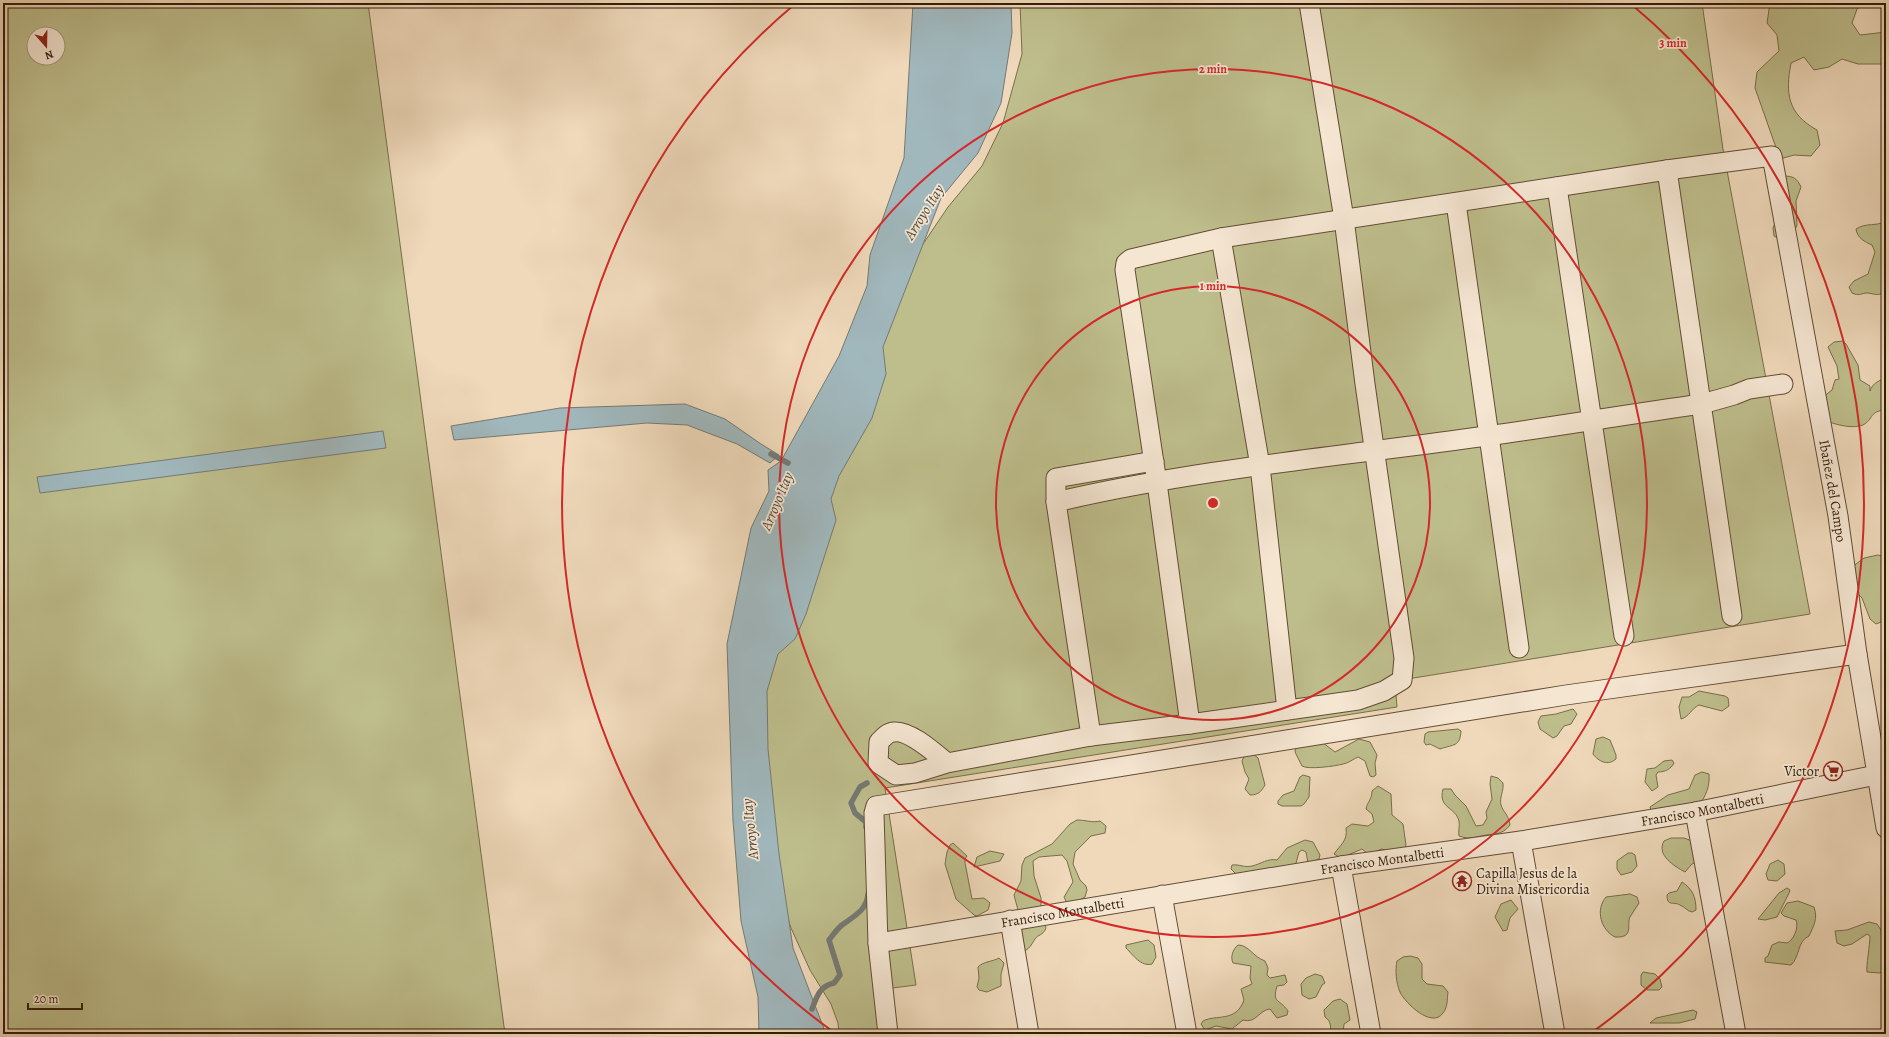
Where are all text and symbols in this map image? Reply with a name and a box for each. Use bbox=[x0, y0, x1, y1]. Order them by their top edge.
north arrow bbox=[26, 26, 66, 66]
text: 3 min bbox=[1659, 35, 1687, 51]
text: N bbox=[43, 47, 56, 63]
text: 2 min bbox=[1199, 61, 1227, 77]
water label: Arroyo Itay bbox=[899, 180, 949, 244]
text: 1 min bbox=[1200, 278, 1227, 294]
street label: Ibañez del Campo bbox=[1815, 438, 1851, 543]
water label: Arroyo Itay bbox=[755, 468, 798, 534]
centre of rings bbox=[1206, 496, 1220, 510]
supermarket icon: Victor bbox=[1822, 760, 1844, 782]
place label: Victor bbox=[1783, 762, 1820, 781]
street label: Francisco Montalbetti bbox=[1639, 789, 1765, 830]
water label: Arroyo Itay bbox=[737, 797, 763, 862]
street label: Francisco Montalbetti bbox=[1319, 842, 1445, 879]
place label: Capilla Jesus de la Divina Misericordia bbox=[1476, 864, 1590, 899]
temple icon: Capilla Jesus de la Divina Misericordia bbox=[1451, 870, 1473, 892]
street label: Francisco Montalbetti bbox=[999, 893, 1126, 932]
scale bar bbox=[28, 985, 82, 1011]
text: 20 m bbox=[34, 991, 58, 1007]

